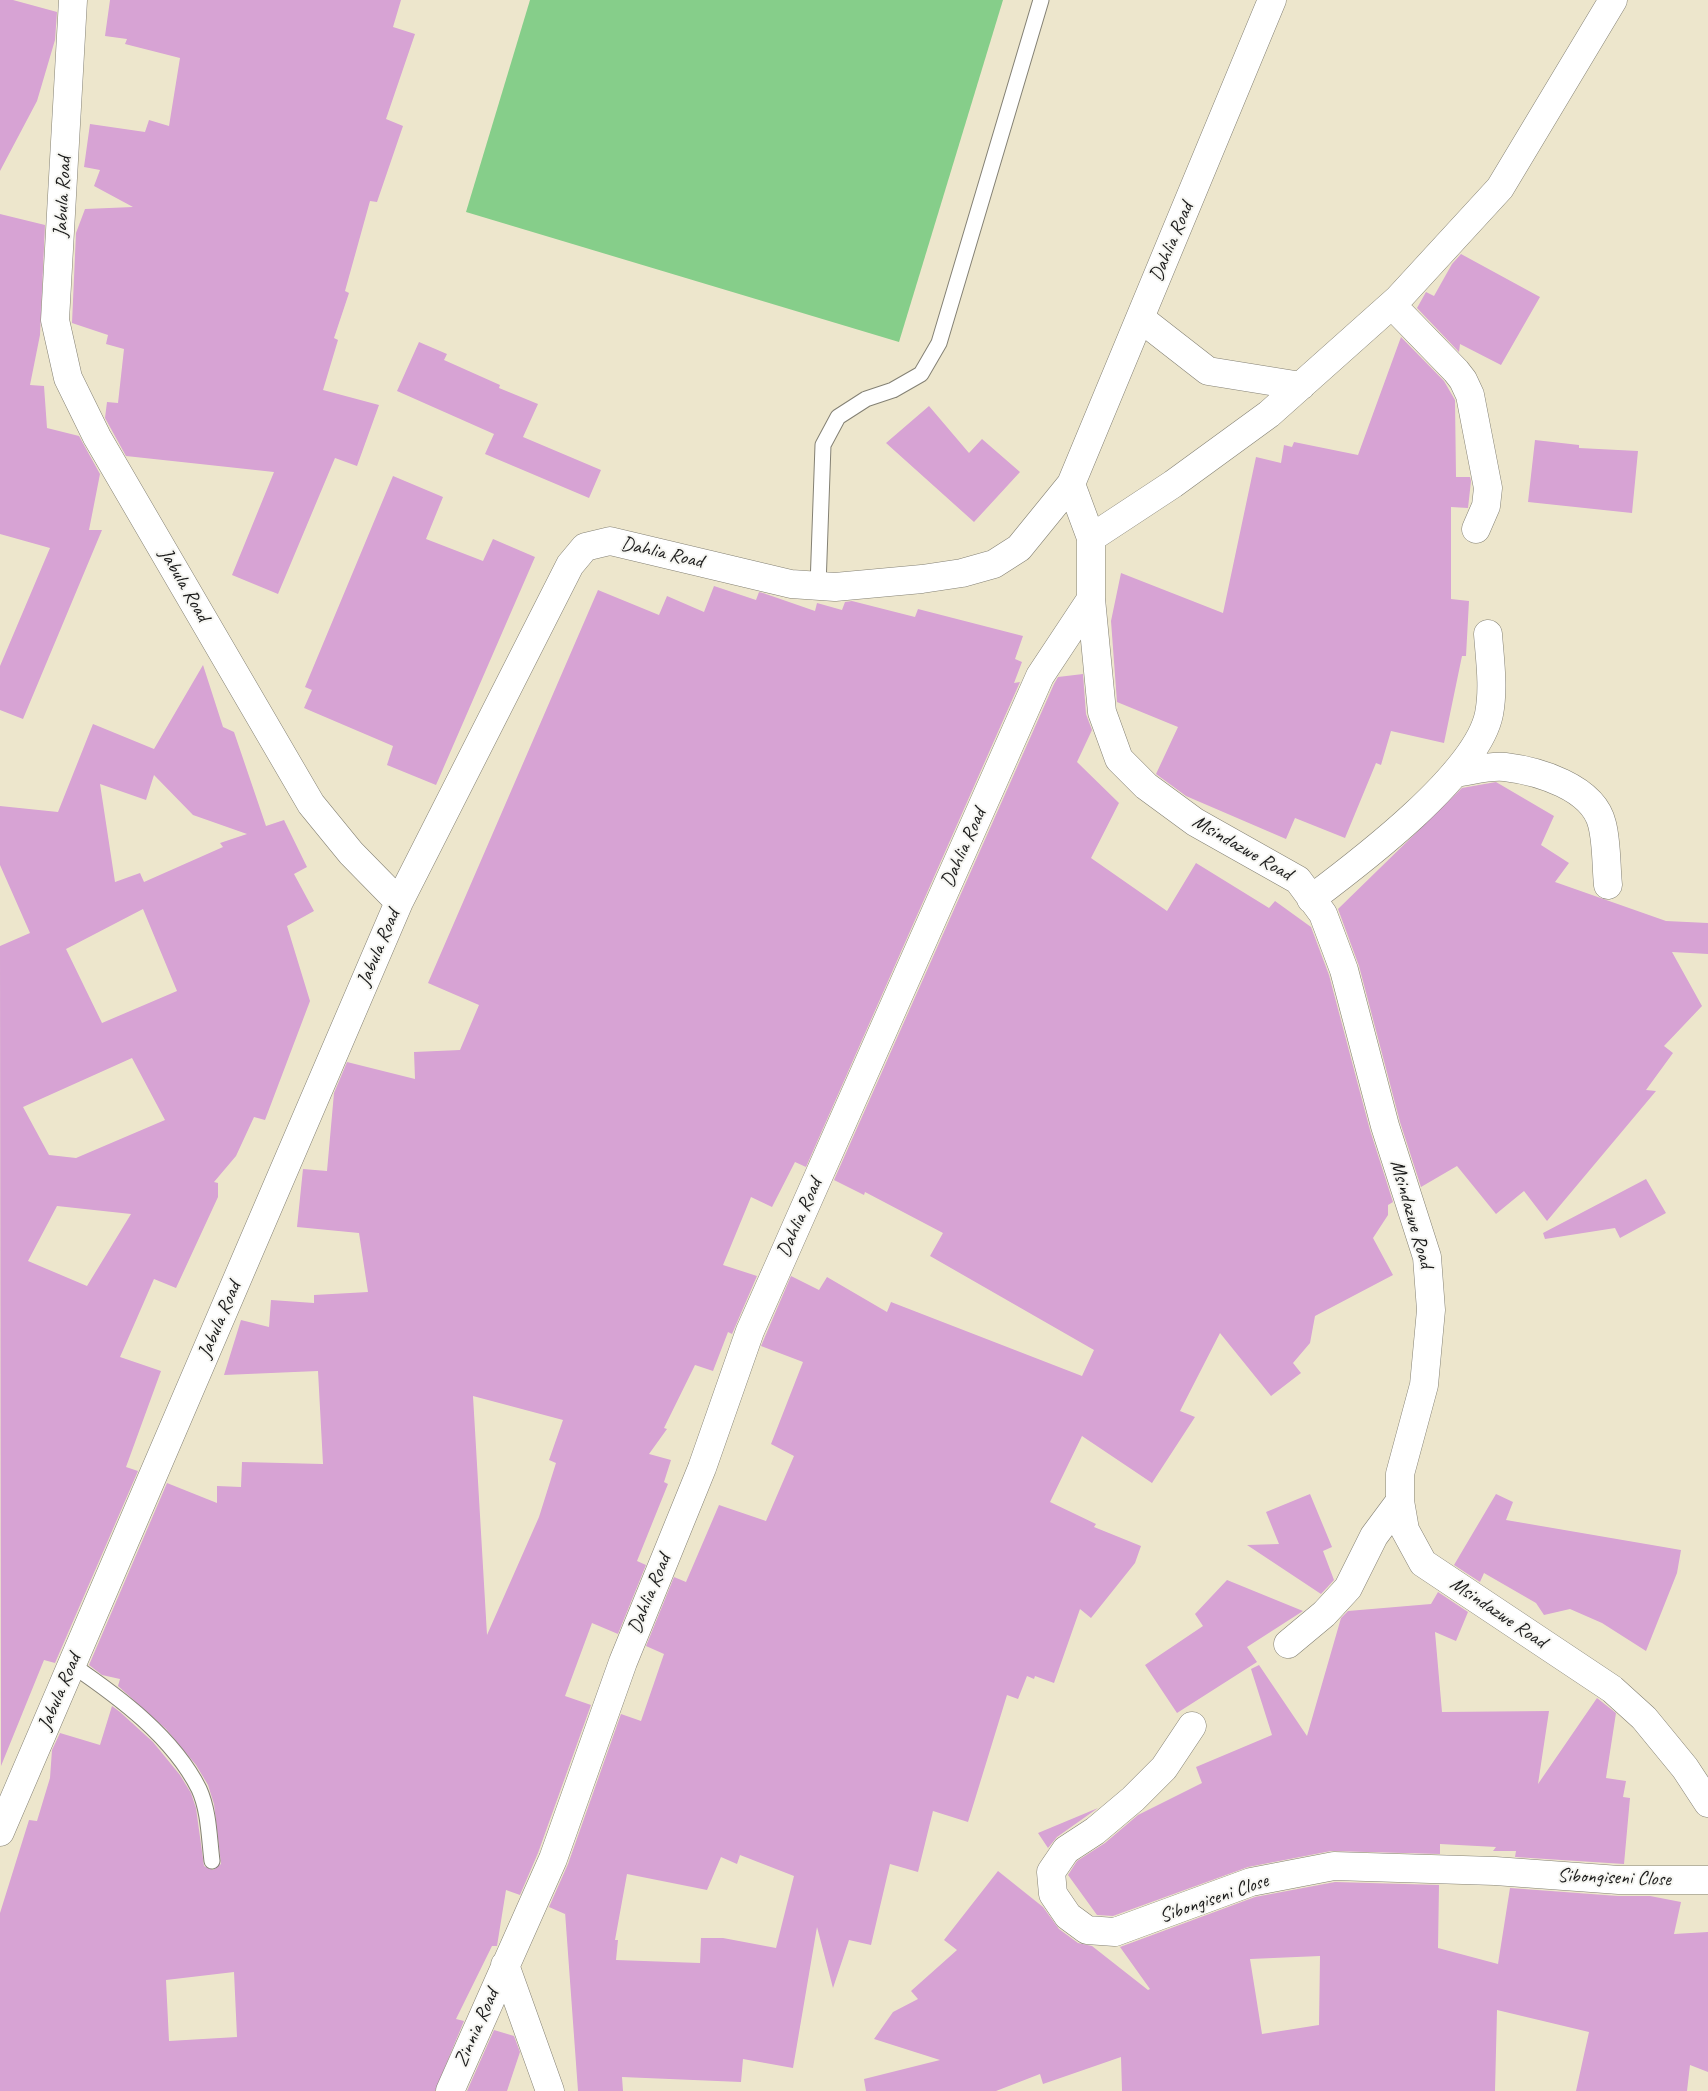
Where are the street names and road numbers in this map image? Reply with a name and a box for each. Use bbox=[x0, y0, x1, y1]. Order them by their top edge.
street label: Jabula Road bbox=[49, 156, 77, 238]
street label: Dahlia Road bbox=[1145, 199, 1199, 285]
street label: Dahlia Road bbox=[619, 532, 705, 574]
street label: Jabula Road bbox=[153, 544, 215, 626]
street label: Dahlia Road bbox=[936, 805, 992, 891]
street label: Msindazwe Road bbox=[1188, 810, 1296, 886]
street label: Jabula Road bbox=[352, 906, 406, 990]
street label: Msindazwe Road bbox=[1384, 1157, 1438, 1271]
street label: Dahlia Road bbox=[772, 1175, 828, 1261]
street label: Jabula Road bbox=[193, 1278, 247, 1362]
street label: Dahlia Road bbox=[623, 1551, 677, 1637]
street label: Msindazwe Road bbox=[1445, 1572, 1551, 1654]
street label: Jabula Road bbox=[33, 1650, 87, 1734]
street label: Sibongiseni Close bbox=[1557, 1864, 1671, 1892]
street label: Sibongiseni Close bbox=[1156, 1869, 1272, 1929]
street label: Zinnia Road bbox=[449, 1985, 505, 2071]

